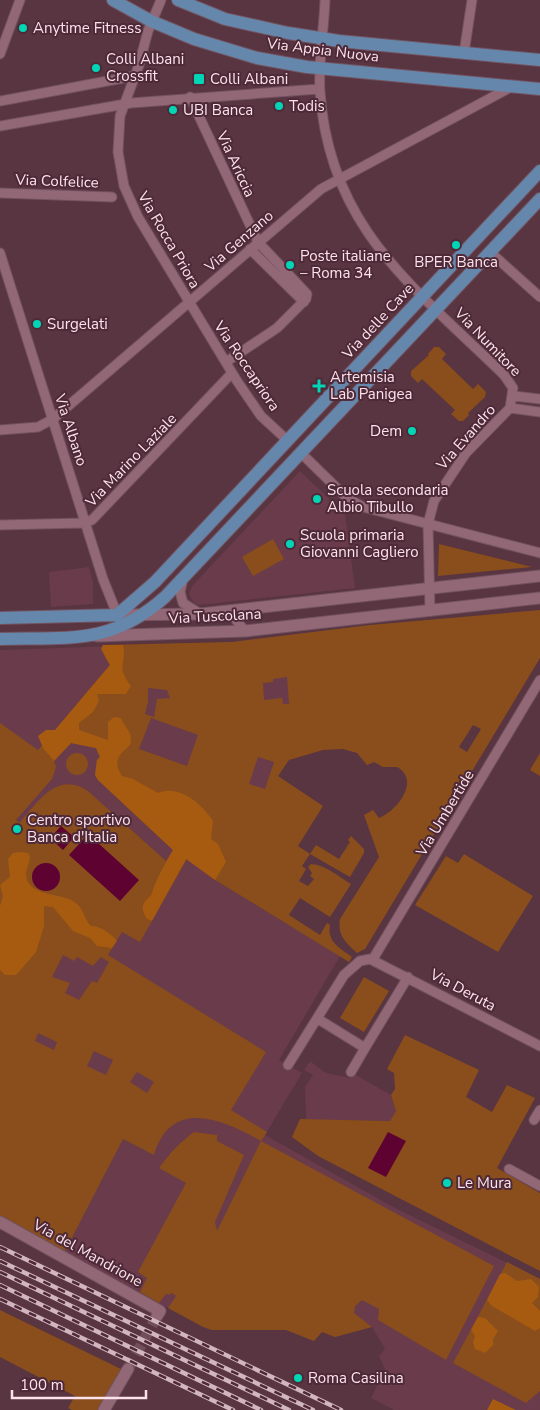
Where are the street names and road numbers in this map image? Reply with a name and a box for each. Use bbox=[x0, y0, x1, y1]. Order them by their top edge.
street label: Via Appia Nuova bbox=[265, 33, 380, 67]
street label: Via Ariccia bbox=[212, 127, 260, 200]
street label: Via Colfelice bbox=[14, 170, 99, 192]
street label: Via Rocca Priora bbox=[133, 187, 205, 292]
street label: Via Genzano bbox=[200, 206, 278, 277]
street label: Via delle Cave bbox=[337, 279, 418, 364]
street label: Via Numitore bbox=[449, 303, 526, 381]
street label: Via Roccapriora bbox=[209, 316, 285, 415]
street label: Via Albano bbox=[50, 391, 92, 469]
street label: Via Evandro bbox=[431, 400, 500, 475]
street label: Via Marino Laziale bbox=[80, 409, 181, 512]
street label: Via Tuscolana bbox=[167, 604, 262, 628]
street label: Via Umbertide bbox=[411, 766, 479, 861]
street label: Via Deruta bbox=[426, 964, 499, 1016]
street label: Via del Mandrione bbox=[29, 1214, 146, 1291]

